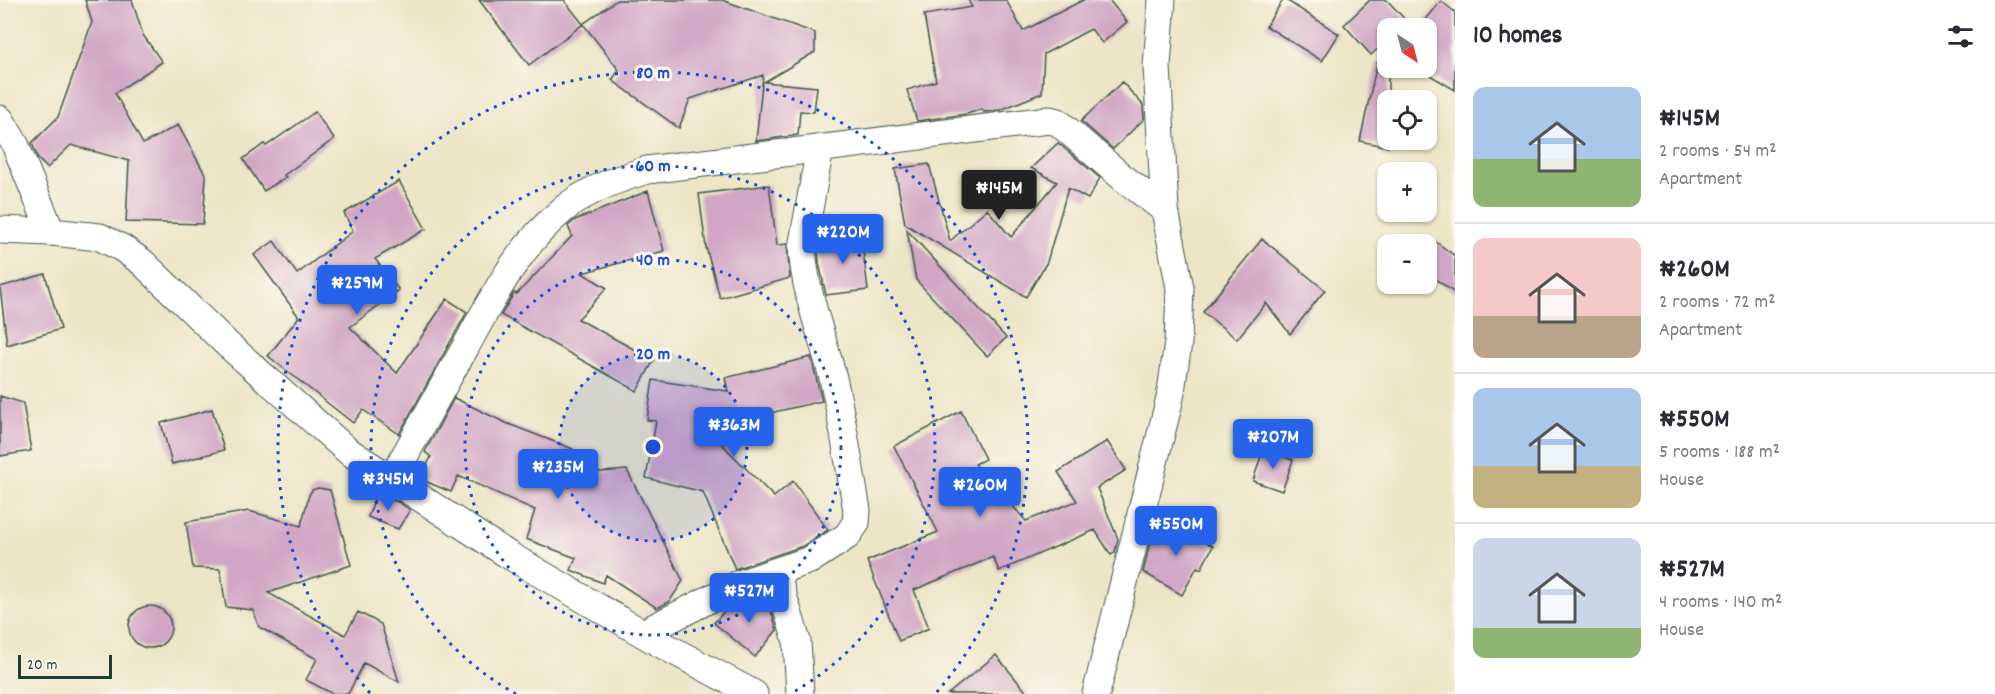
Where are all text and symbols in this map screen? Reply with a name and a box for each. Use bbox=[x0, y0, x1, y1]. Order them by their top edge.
north arrow bbox=[1377, 18, 1437, 78]
map controls bbox=[1377, 18, 1437, 294]
text: 10 homes bbox=[1473, 18, 1563, 55]
icon: filters bbox=[1944, 20, 1977, 53]
text: 80 m bbox=[636, 62, 670, 87]
button: locate bbox=[1377, 90, 1437, 150]
text: ₦145M bbox=[1659, 101, 1720, 138]
icon: home bbox=[1521, 111, 1593, 183]
text: 2 rooms · 54 m² bbox=[1659, 138, 1777, 166]
text: 60 m bbox=[635, 155, 671, 180]
button: + bbox=[1377, 162, 1437, 222]
text: Apartment bbox=[1659, 166, 1742, 194]
pin: ₦145M bbox=[957, 170, 1041, 221]
text: ₦145M bbox=[976, 175, 1022, 203]
pin: ₦220M bbox=[801, 214, 885, 265]
text: ₦220M bbox=[816, 219, 870, 247]
button: − bbox=[1377, 234, 1437, 294]
text: 40 m bbox=[636, 249, 670, 274]
text: ₦260M bbox=[1659, 252, 1730, 289]
icon: home bbox=[1521, 262, 1593, 334]
pin: ₦259M bbox=[315, 265, 399, 316]
text: ₦259M bbox=[331, 270, 383, 298]
text: 2 rooms · 72 m² bbox=[1659, 289, 1775, 317]
text: Apartment bbox=[1659, 317, 1742, 345]
text: 20 m bbox=[636, 343, 670, 368]
text: ₦550M bbox=[1659, 402, 1730, 439]
pin: ₦363M bbox=[692, 407, 776, 458]
text: ₦363M bbox=[708, 412, 760, 440]
icon: home bbox=[1521, 412, 1593, 484]
pin: ₦207M bbox=[1231, 419, 1315, 470]
text: ₦207M bbox=[1247, 424, 1299, 452]
centre of rings bbox=[643, 437, 663, 457]
text: 5 rooms · 188 m² bbox=[1659, 439, 1780, 467]
pin: ₦235M bbox=[516, 449, 600, 500]
text: ₦235M bbox=[532, 454, 584, 482]
pin: ₦345M bbox=[346, 461, 430, 512]
text: ₦345M bbox=[362, 466, 414, 494]
pin: ₦260M bbox=[938, 467, 1022, 518]
text: House bbox=[1659, 467, 1704, 495]
text: ₦260M bbox=[953, 472, 1007, 500]
pin: ₦550M bbox=[1134, 506, 1218, 557]
text: ₦550M bbox=[1149, 511, 1203, 539]
text: ₦527M bbox=[1659, 552, 1725, 589]
icon: home bbox=[1521, 562, 1593, 634]
pin: ₦527M bbox=[707, 573, 791, 624]
text: ₦527M bbox=[724, 578, 774, 606]
text: 4 rooms · 140 m² bbox=[1659, 589, 1782, 617]
text: House bbox=[1659, 617, 1704, 645]
scale bar bbox=[18, 652, 112, 680]
text: 20 m bbox=[27, 654, 57, 677]

